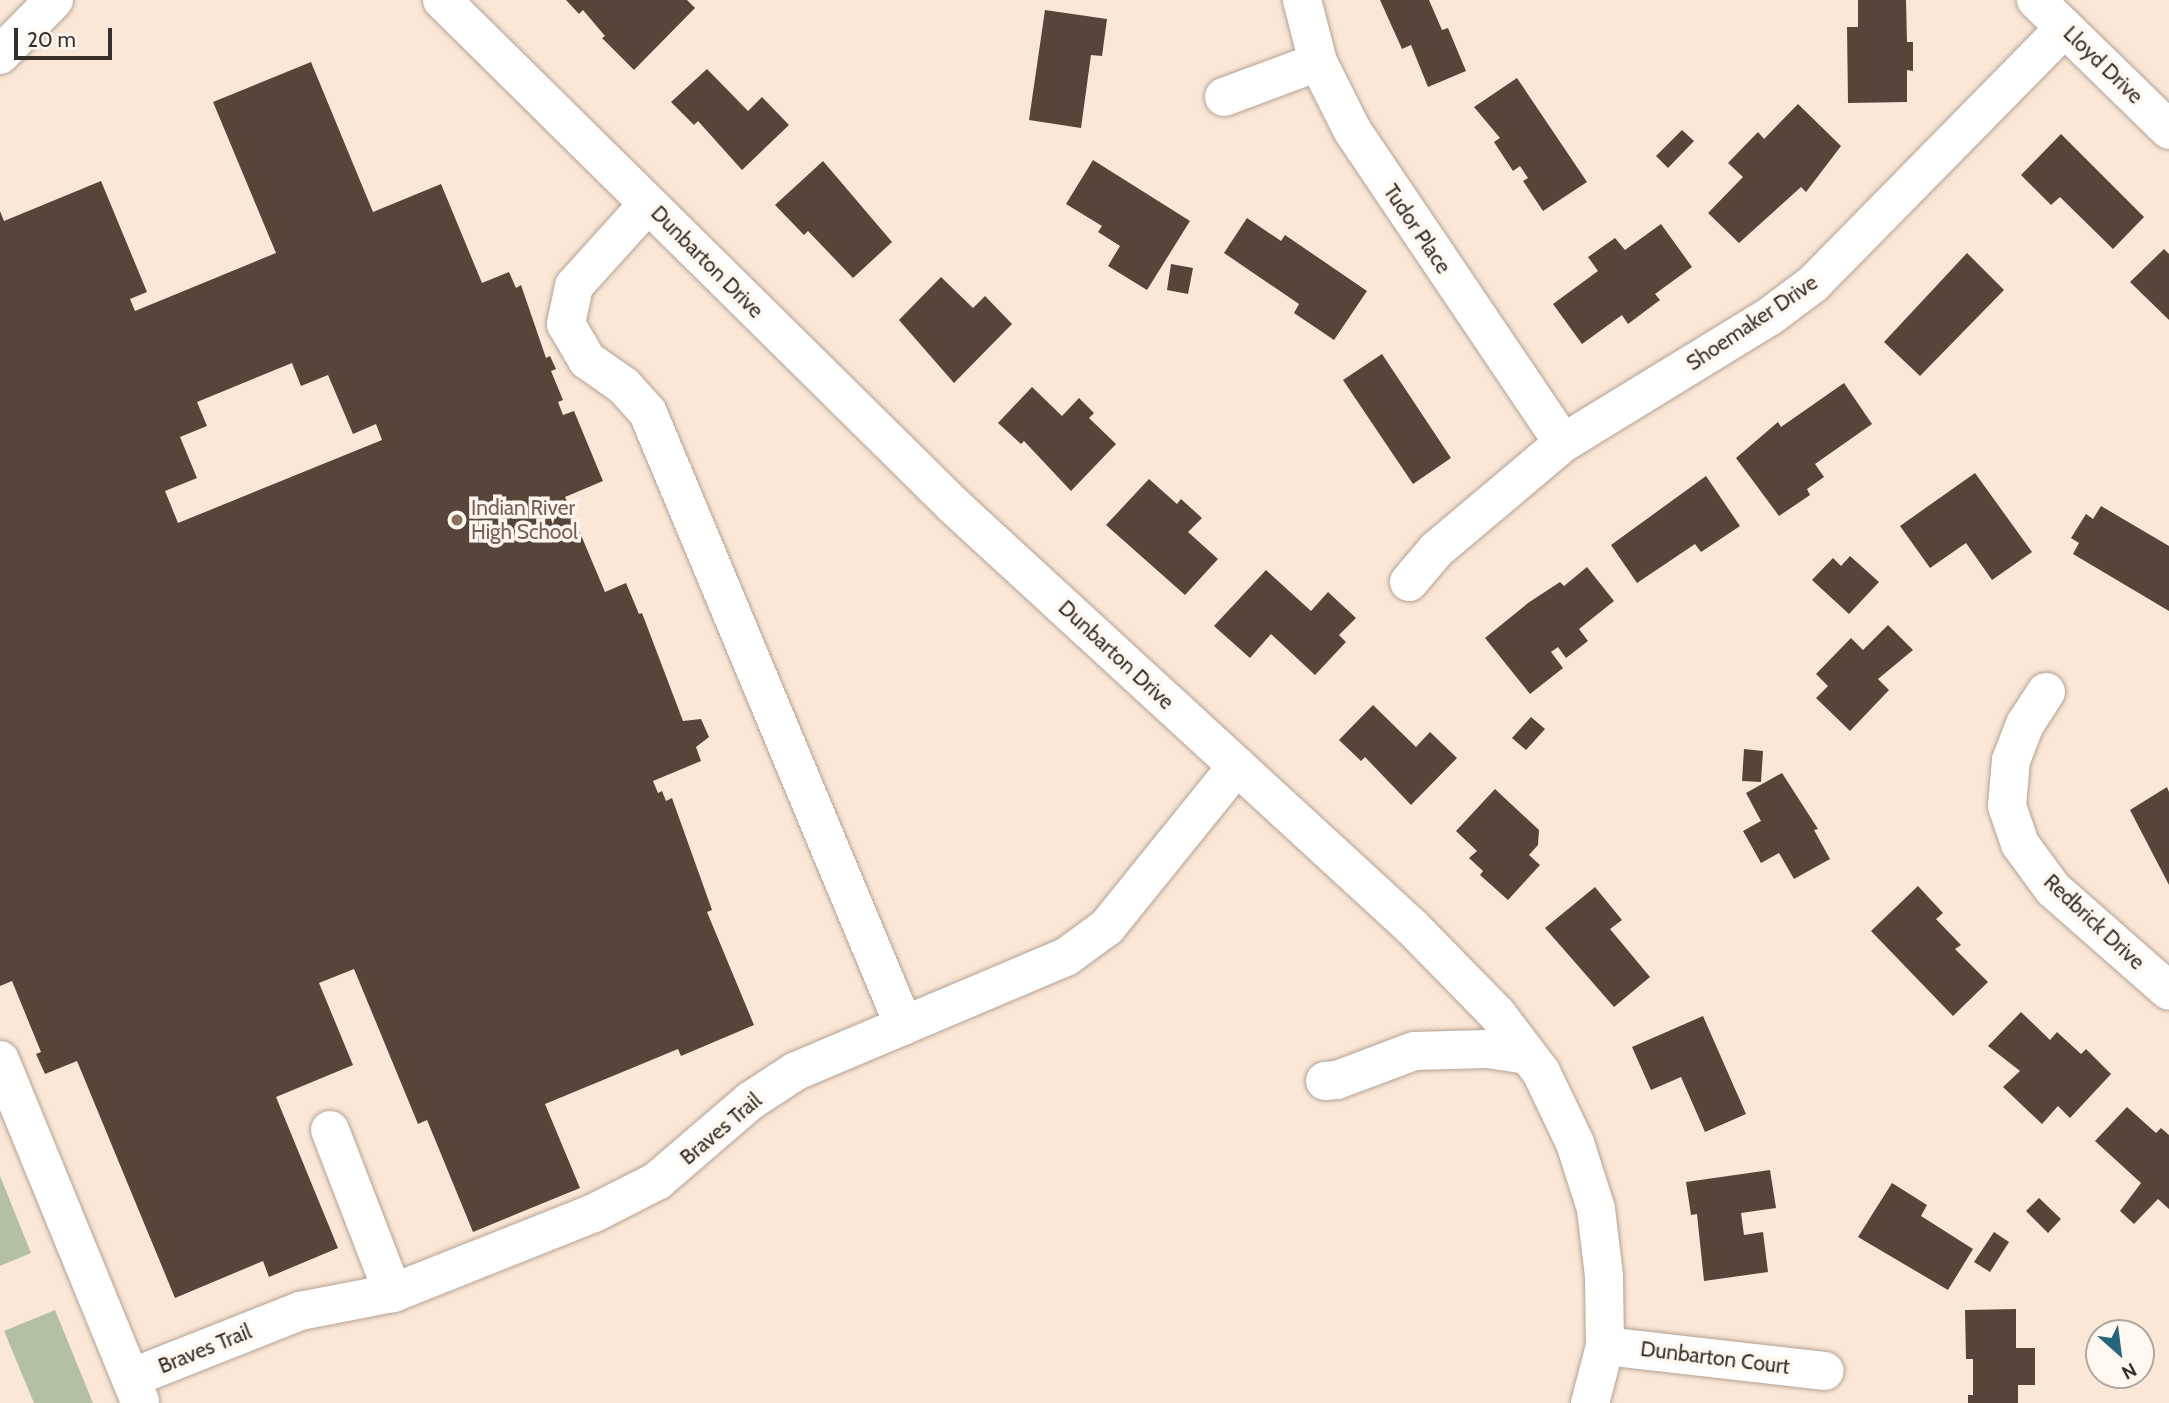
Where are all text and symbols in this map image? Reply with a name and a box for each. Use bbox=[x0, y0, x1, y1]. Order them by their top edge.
scale bar bbox=[18, 14, 116, 58]
street label: Lloyd Drive bbox=[2058, 21, 2148, 109]
text: 20 m bbox=[27, 27, 76, 52]
street label: Tudor Place bbox=[1378, 180, 1456, 278]
street label: Dunbarton Drive bbox=[646, 201, 768, 323]
street label: Shoemaker Drive bbox=[1682, 270, 1822, 376]
place label: Indian River High School bbox=[471, 495, 578, 545]
marker: Indian River High School bbox=[449, 512, 465, 528]
street label: Dunbarton Drive bbox=[1053, 595, 1179, 715]
street label: Redbrick Drive bbox=[2039, 869, 2149, 975]
street label: Braves Trail bbox=[675, 1088, 767, 1170]
street label: Braves Trail bbox=[155, 1319, 255, 1379]
north arrow bbox=[2085, 1319, 2155, 1389]
street label: Dunbarton Court bbox=[1639, 1336, 1791, 1380]
text: N bbox=[2118, 1358, 2140, 1385]

